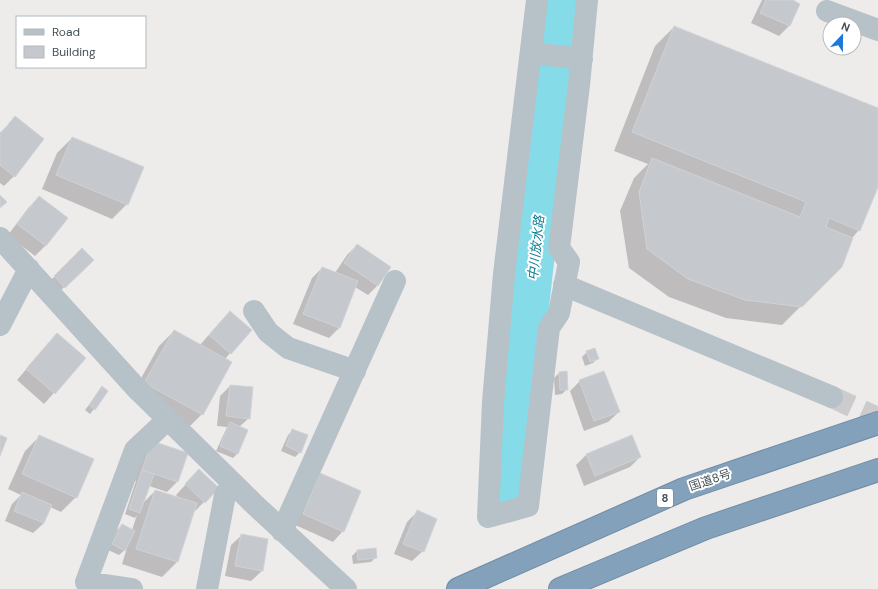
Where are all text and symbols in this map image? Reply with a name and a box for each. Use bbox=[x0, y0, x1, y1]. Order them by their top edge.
legend bbox=[16, 16, 146, 68]
north arrow bbox=[822, 16, 862, 56]
text: N bbox=[839, 19, 852, 35]
text: Road bbox=[52, 24, 80, 40]
text: Building bbox=[52, 44, 96, 60]
water label: 中川放水路 bbox=[524, 214, 548, 281]
street label: 国道8号 bbox=[687, 465, 733, 495]
road number: 8 bbox=[657, 489, 673, 507]

